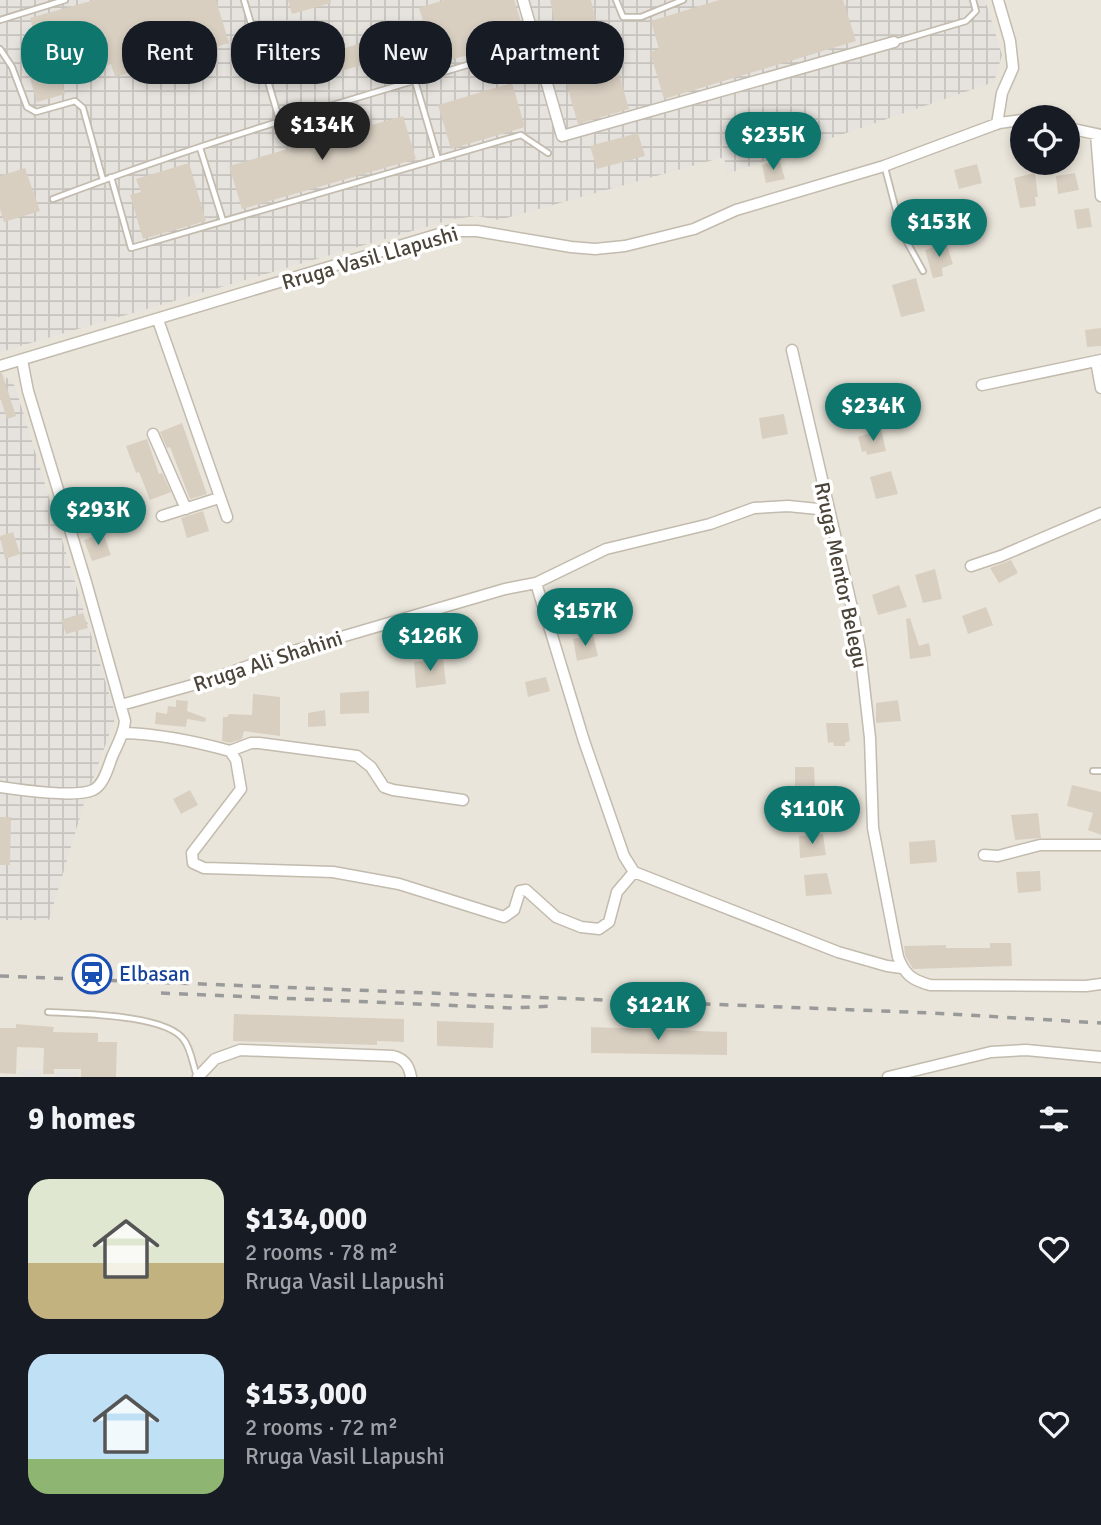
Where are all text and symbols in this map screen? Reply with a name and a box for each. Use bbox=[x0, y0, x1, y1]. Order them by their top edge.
chip: Buy bbox=[21, 21, 108, 84]
chip: Rent bbox=[122, 21, 217, 84]
chip: Filters bbox=[231, 21, 345, 84]
chip: New bbox=[359, 21, 452, 84]
chip: Apartment bbox=[466, 21, 624, 84]
pin: $134K bbox=[273, 102, 371, 162]
map controls bbox=[1010, 105, 1080, 175]
button: locate bbox=[1010, 105, 1080, 175]
text: $134K bbox=[290, 110, 354, 139]
pin: $235K bbox=[724, 113, 822, 172]
text: $235K bbox=[741, 120, 805, 149]
pin: $153K bbox=[890, 200, 988, 259]
text: $153K bbox=[907, 207, 971, 236]
street label: Rruga Vasil Llapushi bbox=[279, 220, 461, 296]
pin: $234K bbox=[824, 384, 922, 443]
text: $234K bbox=[841, 391, 905, 420]
street label: Rruga Mentor Belegu bbox=[809, 479, 873, 671]
pin: $293K bbox=[49, 488, 147, 547]
text: $293K bbox=[66, 495, 130, 524]
pin: $157K bbox=[536, 588, 634, 648]
text: $157K bbox=[553, 596, 617, 625]
pin: $126K bbox=[381, 614, 479, 673]
text: $126K bbox=[398, 621, 462, 650]
street label: Rruga Ali Shahini bbox=[190, 625, 346, 697]
pin: $110K bbox=[763, 786, 861, 846]
text: $110K bbox=[780, 794, 844, 823]
station icon: Elbasan bbox=[71, 953, 113, 995]
place label: Elbasan bbox=[119, 961, 190, 987]
pin: $121K bbox=[609, 982, 707, 1042]
text: $121K bbox=[626, 990, 690, 1019]
icon: filters bbox=[1035, 1100, 1073, 1138]
text: 9 homes bbox=[28, 1101, 135, 1138]
text: $134,000 bbox=[245, 1201, 367, 1238]
icon: home bbox=[84, 1207, 168, 1291]
icon: heart bbox=[1035, 1230, 1073, 1268]
text: 2 rooms · 78 m² bbox=[245, 1238, 398, 1267]
text: Rruga Vasil Llapushi bbox=[245, 1267, 445, 1296]
text: $153,000 bbox=[245, 1376, 367, 1413]
icon: home bbox=[84, 1382, 168, 1466]
icon: heart bbox=[1035, 1405, 1073, 1443]
text: 2 rooms · 72 m² bbox=[245, 1413, 398, 1442]
text: Rruga Vasil Llapushi bbox=[245, 1442, 445, 1471]

